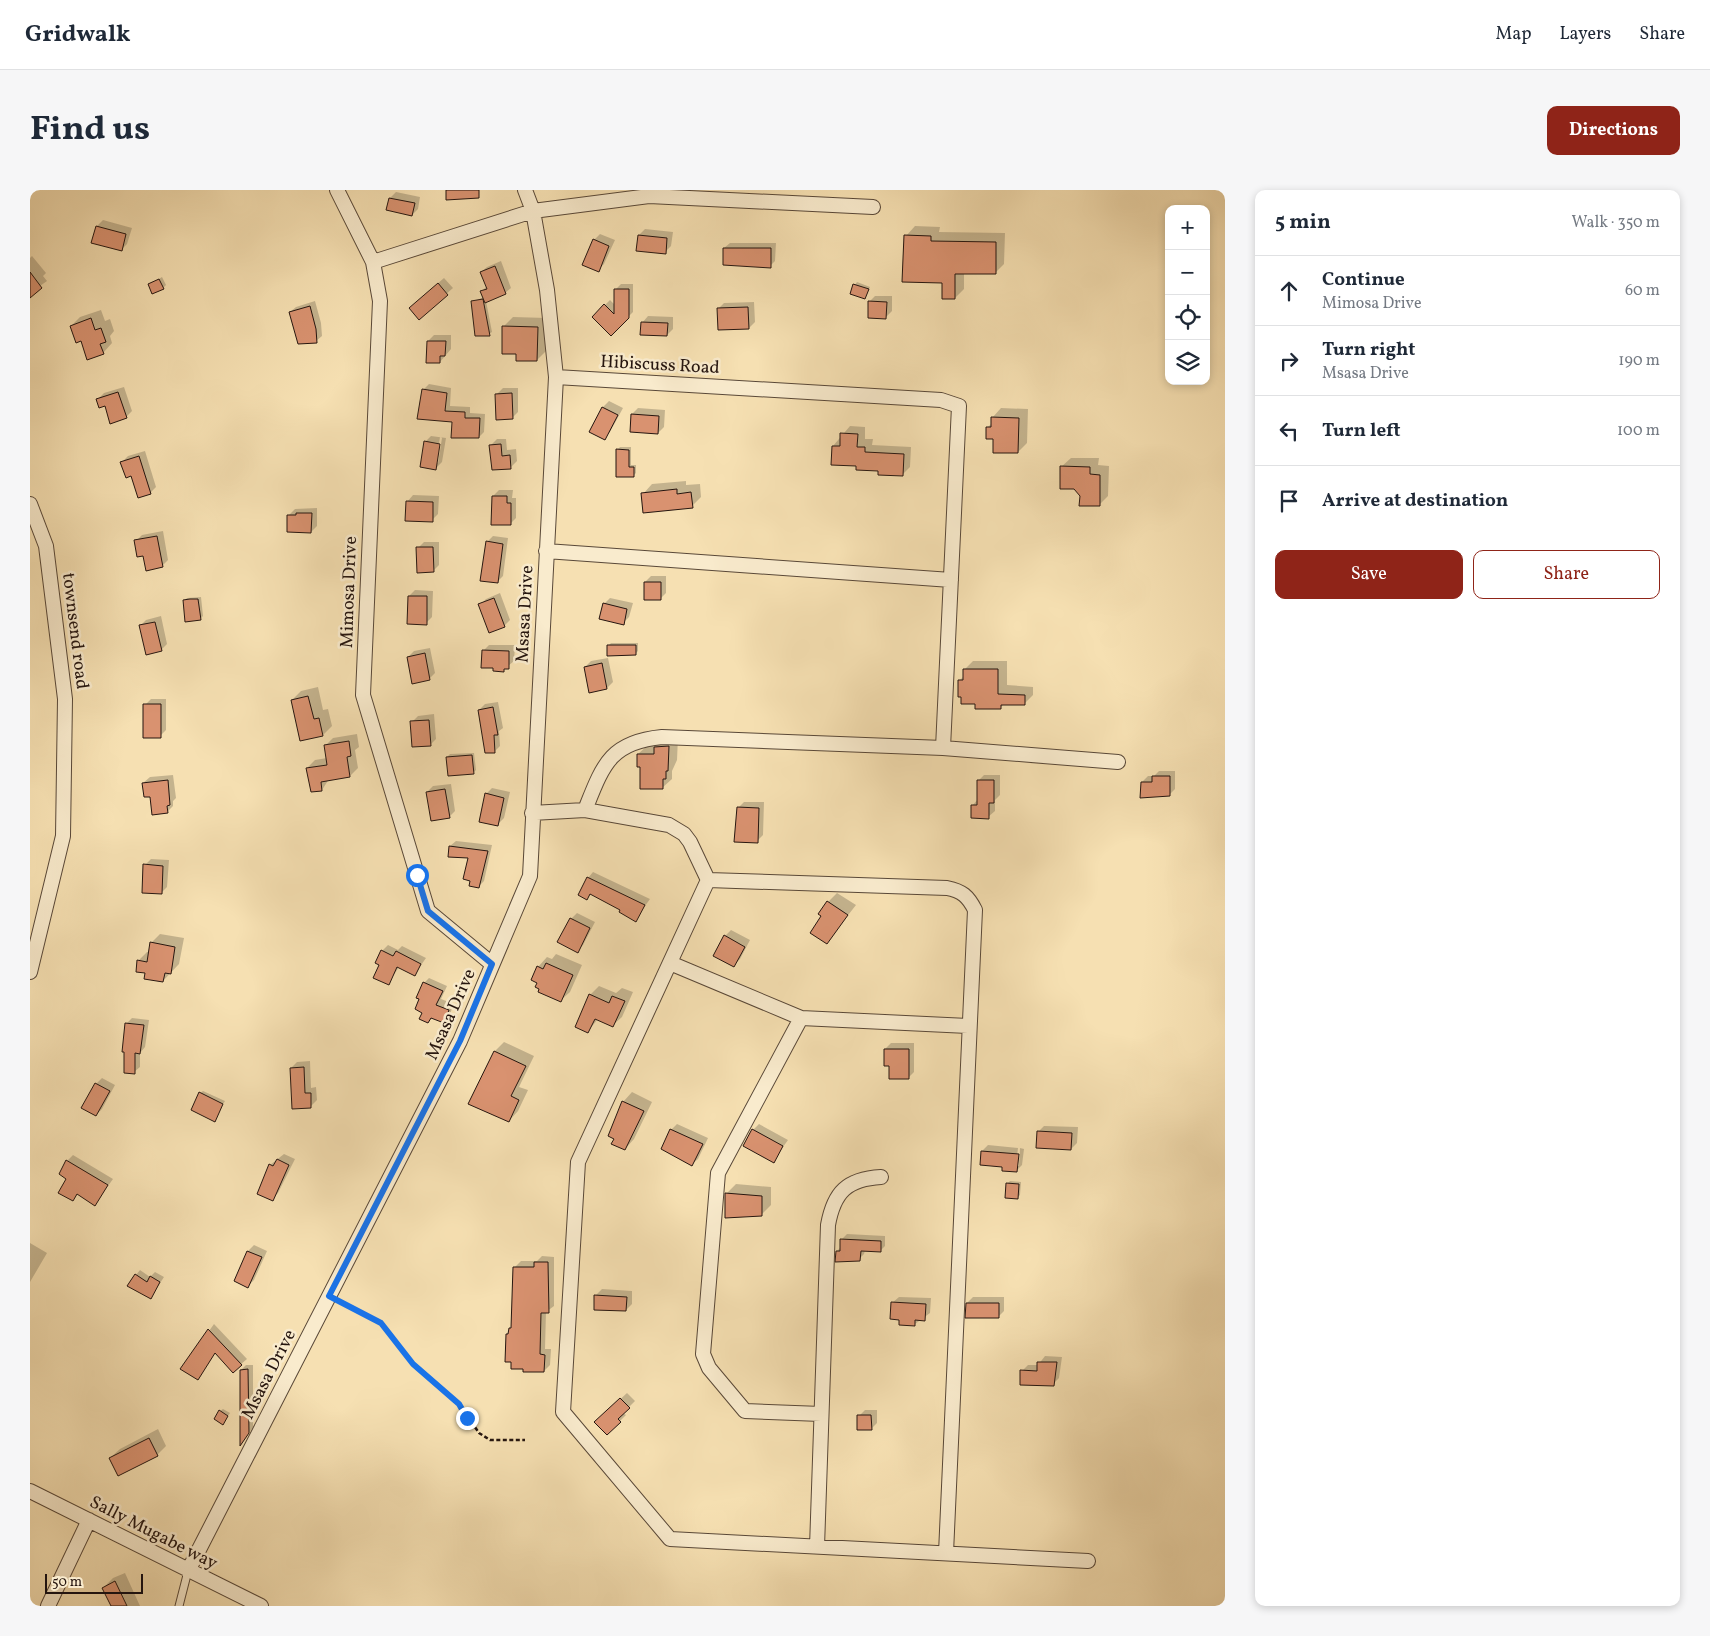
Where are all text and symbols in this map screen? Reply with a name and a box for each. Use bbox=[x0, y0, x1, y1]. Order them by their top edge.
text: Gridwalk bbox=[25, 18, 131, 52]
text: Map bbox=[1495, 22, 1531, 47]
text: Layers bbox=[1559, 22, 1611, 47]
text: Share bbox=[1639, 22, 1685, 47]
text: Find us bbox=[30, 106, 150, 154]
button: Directions bbox=[1547, 106, 1680, 155]
map controls bbox=[1165, 205, 1210, 385]
button: + bbox=[1165, 205, 1210, 250]
text: 5 min bbox=[1275, 208, 1331, 237]
text: Walk · 350 m bbox=[1572, 212, 1660, 234]
button: − bbox=[1165, 250, 1210, 295]
text: Continue bbox=[1322, 267, 1405, 293]
icon: ahead bbox=[1275, 277, 1303, 305]
text: 60 m bbox=[1625, 280, 1660, 302]
text: Mimosa Drive bbox=[1322, 293, 1421, 315]
button: locate bbox=[1165, 295, 1210, 340]
text: Turn right bbox=[1322, 337, 1415, 363]
button: layers bbox=[1165, 340, 1210, 385]
icon: right bbox=[1275, 347, 1303, 375]
street label: Hibiscuss Road bbox=[599, 350, 720, 381]
text: 190 m bbox=[1618, 350, 1660, 372]
text: Msasa Drive bbox=[1322, 363, 1409, 385]
icon: left bbox=[1275, 417, 1303, 445]
text: Turn left bbox=[1322, 418, 1401, 444]
text: 100 m bbox=[1617, 420, 1660, 442]
icon: arrive bbox=[1275, 487, 1303, 515]
text: Arrive at destination bbox=[1322, 488, 1508, 514]
street label: Mimosa Drive bbox=[335, 536, 364, 648]
button: Save bbox=[1275, 550, 1463, 599]
button: Share bbox=[1473, 550, 1660, 599]
street label: Msasa Drive bbox=[510, 565, 541, 663]
street label: townsend road bbox=[55, 572, 94, 691]
route start bbox=[406, 864, 429, 887]
street label: Msasa Drive bbox=[420, 965, 483, 1064]
street label: Msasa Drive bbox=[236, 1325, 303, 1424]
route end bbox=[456, 1407, 479, 1430]
street label: Sally Mugabe way bbox=[85, 1490, 222, 1577]
scale bar bbox=[45, 1571, 142, 1594]
text: 50 m bbox=[52, 1573, 82, 1592]

